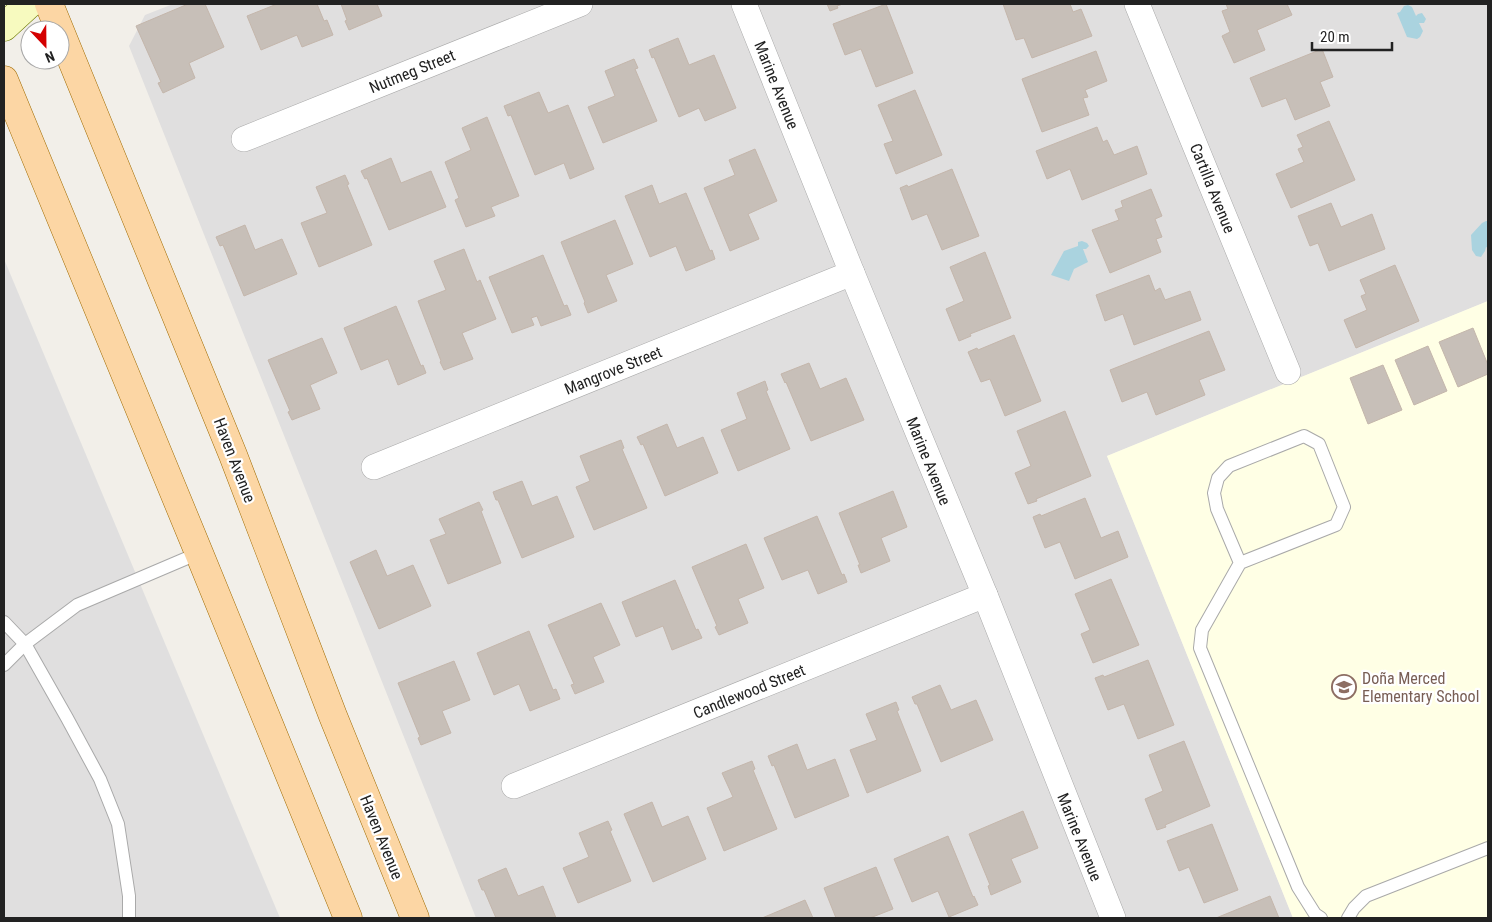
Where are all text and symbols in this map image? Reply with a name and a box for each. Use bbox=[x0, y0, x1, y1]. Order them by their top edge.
north arrow bbox=[20, 20, 70, 70]
scale bar bbox=[1312, 20, 1392, 52]
text: 20 m bbox=[1320, 28, 1350, 46]
street label: Marine Avenue bbox=[750, 38, 803, 132]
street label: Nutmeg Street bbox=[366, 46, 458, 97]
text: N bbox=[43, 48, 57, 66]
street label: Cartilla Avenue bbox=[1186, 141, 1239, 236]
street label: Mangrove Street bbox=[562, 342, 665, 399]
street label: Marine Avenue bbox=[902, 414, 955, 508]
street label: Haven Avenue bbox=[210, 415, 259, 505]
street label: Candlewood Street bbox=[690, 660, 808, 723]
place label: Doña Merced Elementary School bbox=[1362, 669, 1479, 706]
school or university icon: Doña Merced Elementary School bbox=[1331, 674, 1357, 700]
street label: Marine Avenue bbox=[1053, 790, 1106, 884]
street label: Haven Avenue bbox=[356, 792, 407, 882]

